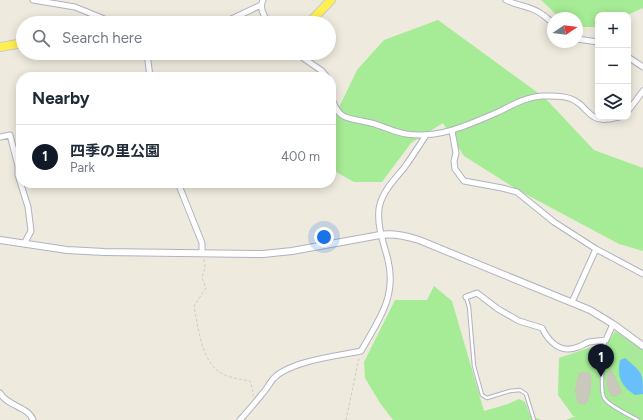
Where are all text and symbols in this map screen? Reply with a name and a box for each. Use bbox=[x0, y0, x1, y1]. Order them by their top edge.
north arrow bbox=[547, 12, 583, 48]
map controls bbox=[595, 12, 631, 120]
button: + bbox=[595, 12, 631, 48]
search box bbox=[16, 16, 336, 60]
icon: search bbox=[30, 27, 52, 49]
text: Search here bbox=[62, 29, 142, 47]
button: − bbox=[595, 48, 631, 84]
button: layers bbox=[595, 84, 631, 120]
text: Nearby bbox=[32, 88, 90, 108]
text: 四季の里公園 bbox=[70, 142, 160, 160]
text: 1 bbox=[42, 149, 48, 164]
text: 400 m bbox=[281, 149, 320, 164]
text: Park bbox=[70, 160, 95, 175]
your location bbox=[314, 227, 334, 247]
pin: 1 bbox=[588, 344, 614, 377]

